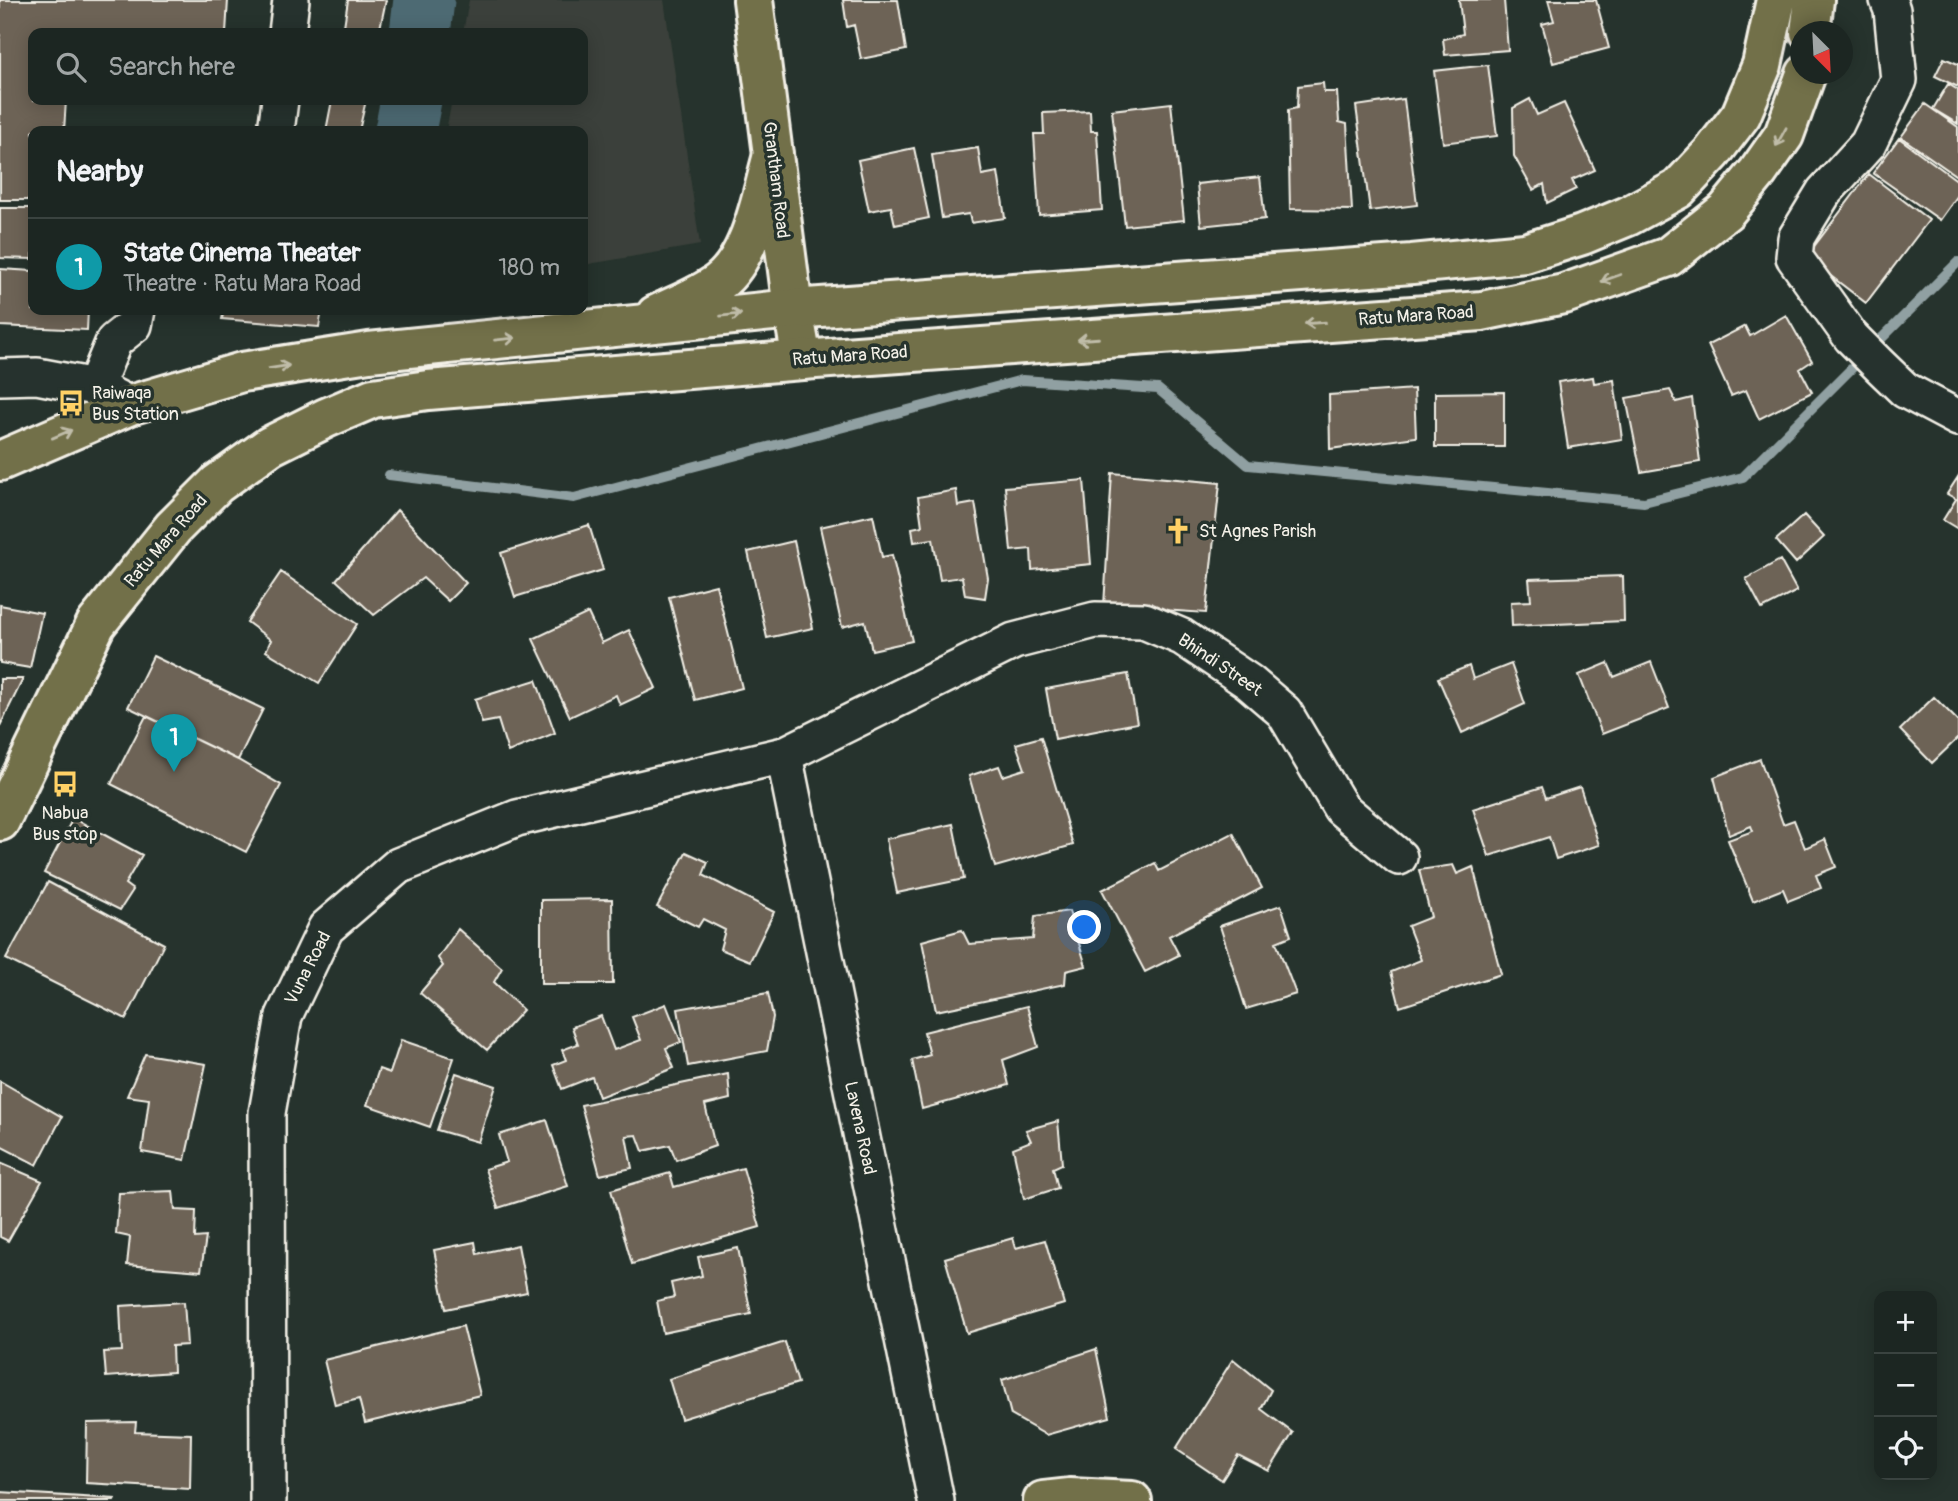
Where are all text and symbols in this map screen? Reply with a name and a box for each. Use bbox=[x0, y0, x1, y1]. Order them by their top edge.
north arrow bbox=[1790, 21, 1853, 84]
search box bbox=[28, 28, 588, 105]
icon: search bbox=[52, 48, 90, 86]
text: Search here bbox=[108, 51, 235, 83]
street label: Grantham Road bbox=[757, 120, 795, 240]
one-way arrow bbox=[1774, 126, 1788, 146]
text: Nearby bbox=[56, 153, 143, 190]
text: State Cinema Theater bbox=[123, 237, 361, 269]
text: 1 bbox=[75, 253, 84, 282]
text: 180 m bbox=[498, 253, 560, 282]
text: Theatre · Ratu Mara Road bbox=[123, 269, 362, 298]
one-way arrow bbox=[1600, 273, 1622, 285]
street label: Ratu Mara Road bbox=[1357, 300, 1475, 332]
one-way arrow bbox=[719, 309, 742, 322]
one-way arrow bbox=[1304, 317, 1327, 330]
one-way arrow bbox=[493, 332, 515, 345]
one-way arrow bbox=[1077, 333, 1100, 346]
street label: Ratu Mara Road bbox=[791, 340, 909, 372]
one-way arrow bbox=[267, 360, 290, 373]
place label: Raiwaqa Bus Station bbox=[92, 382, 179, 426]
bus stop icon: Raiwaqa Bus Station bbox=[56, 388, 86, 418]
one-way arrow bbox=[51, 426, 73, 439]
street label: Ratu Mara Road bbox=[119, 490, 213, 592]
church icon: St Agnes Parish bbox=[1163, 516, 1193, 546]
place label: St Agnes Parish bbox=[1199, 520, 1316, 543]
street label: Bhindi Street bbox=[1173, 628, 1267, 702]
pin: 1 bbox=[151, 714, 197, 772]
bus stop icon: Nabua Bus stop bbox=[50, 769, 80, 799]
place label: Nabua Bus stop bbox=[33, 802, 97, 846]
your location bbox=[1067, 910, 1101, 944]
street label: Vuna Road bbox=[280, 927, 336, 1009]
street label: Lavena Road bbox=[839, 1079, 881, 1177]
map controls bbox=[1874, 1291, 1937, 1480]
button: + bbox=[1874, 1291, 1937, 1354]
button: − bbox=[1874, 1354, 1937, 1417]
button: locate bbox=[1874, 1417, 1937, 1480]

